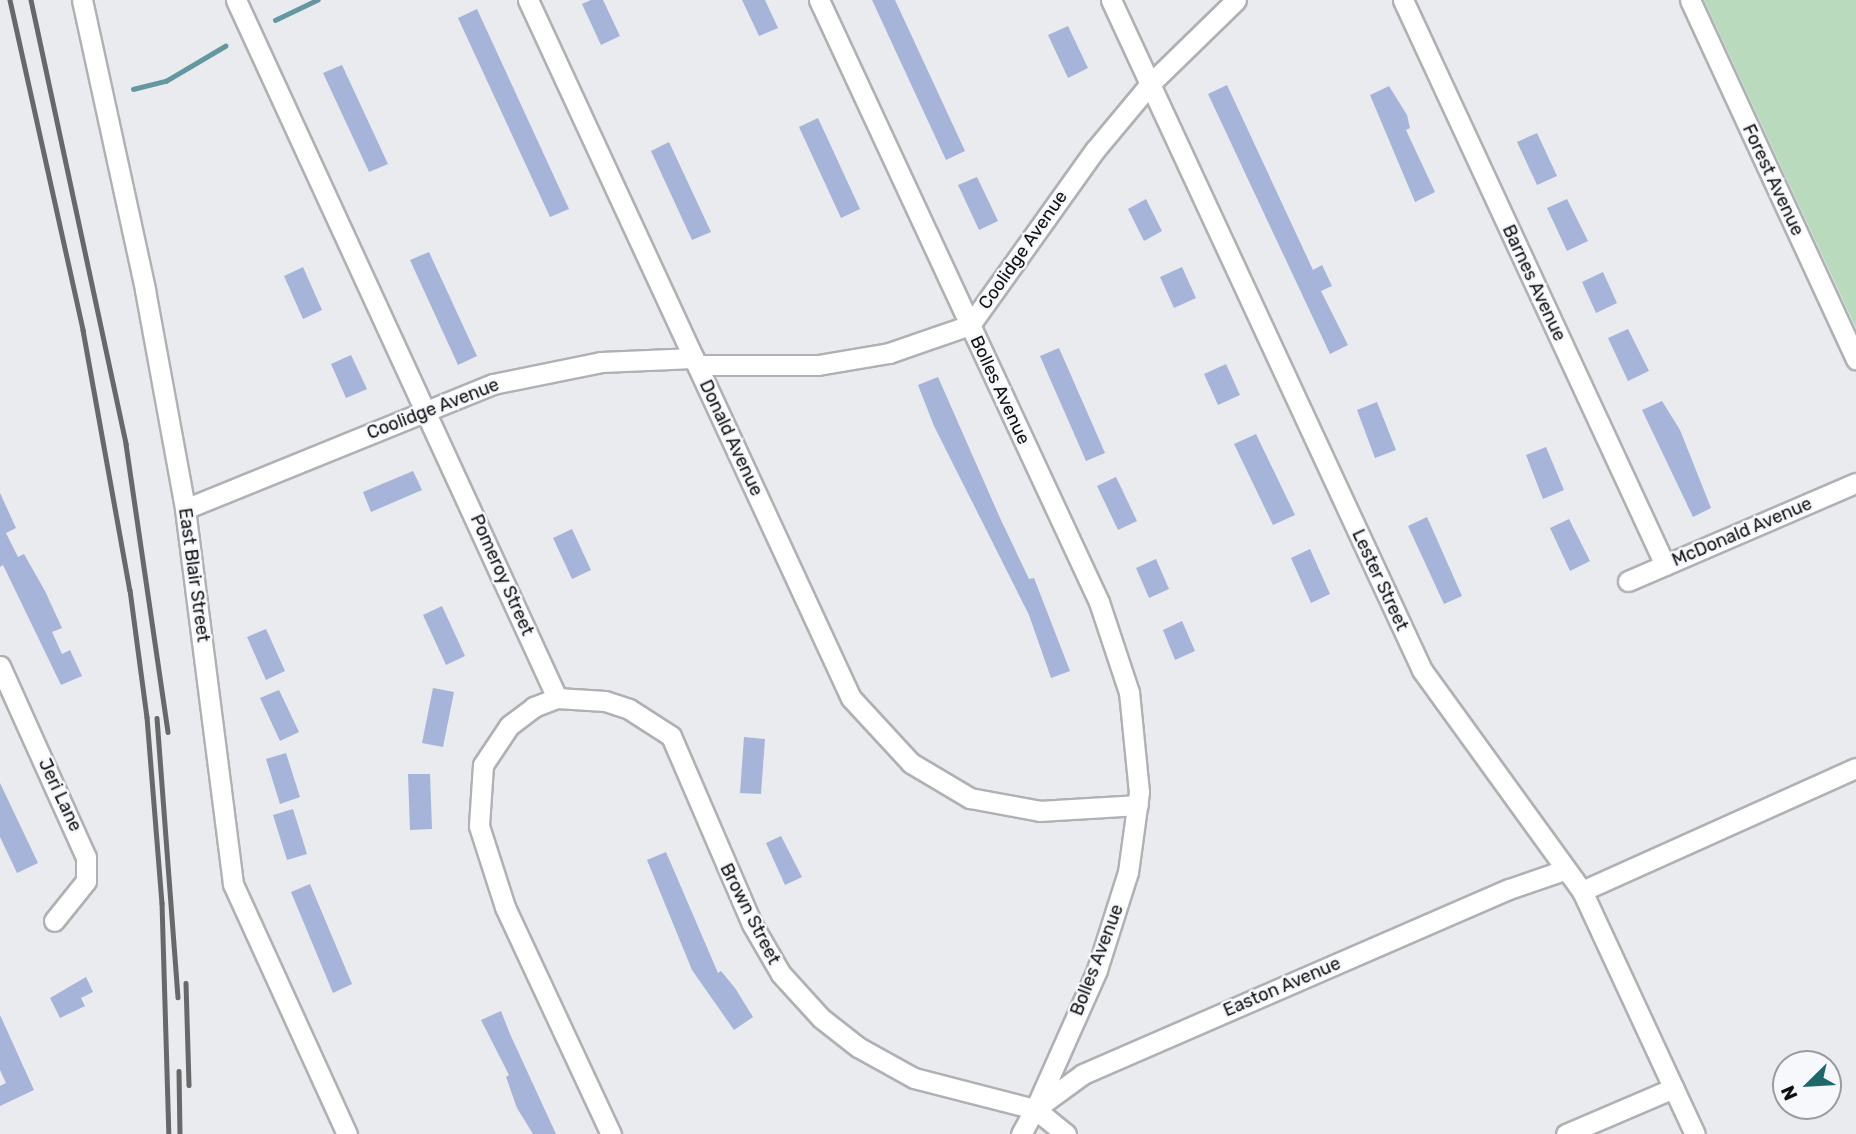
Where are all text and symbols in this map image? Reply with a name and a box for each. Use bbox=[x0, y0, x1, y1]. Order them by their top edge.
street label: Forest Avenue bbox=[1738, 121, 1808, 239]
street label: Coolidge Avenue bbox=[974, 186, 1072, 314]
street label: Barnes Avenue bbox=[1497, 221, 1571, 345]
street label: Bolles Avenue bbox=[965, 332, 1035, 448]
street label: Coolidge Avenue bbox=[364, 374, 502, 444]
street label: Donald Avenue bbox=[695, 376, 767, 500]
street label: McDonald Avenue bbox=[1669, 493, 1815, 571]
street label: East Blair Street bbox=[174, 506, 214, 644]
street label: Pomeroy Street bbox=[466, 511, 538, 639]
street label: Lester Street bbox=[1347, 526, 1413, 634]
street label: Jeri Lane bbox=[34, 755, 86, 835]
street label: Brown Street bbox=[715, 860, 785, 968]
street label: Bolles Avenue bbox=[1066, 901, 1128, 1019]
street label: Easton Avenue bbox=[1220, 952, 1344, 1022]
north arrow bbox=[1772, 1050, 1842, 1120]
text: N bbox=[1776, 1082, 1802, 1104]

